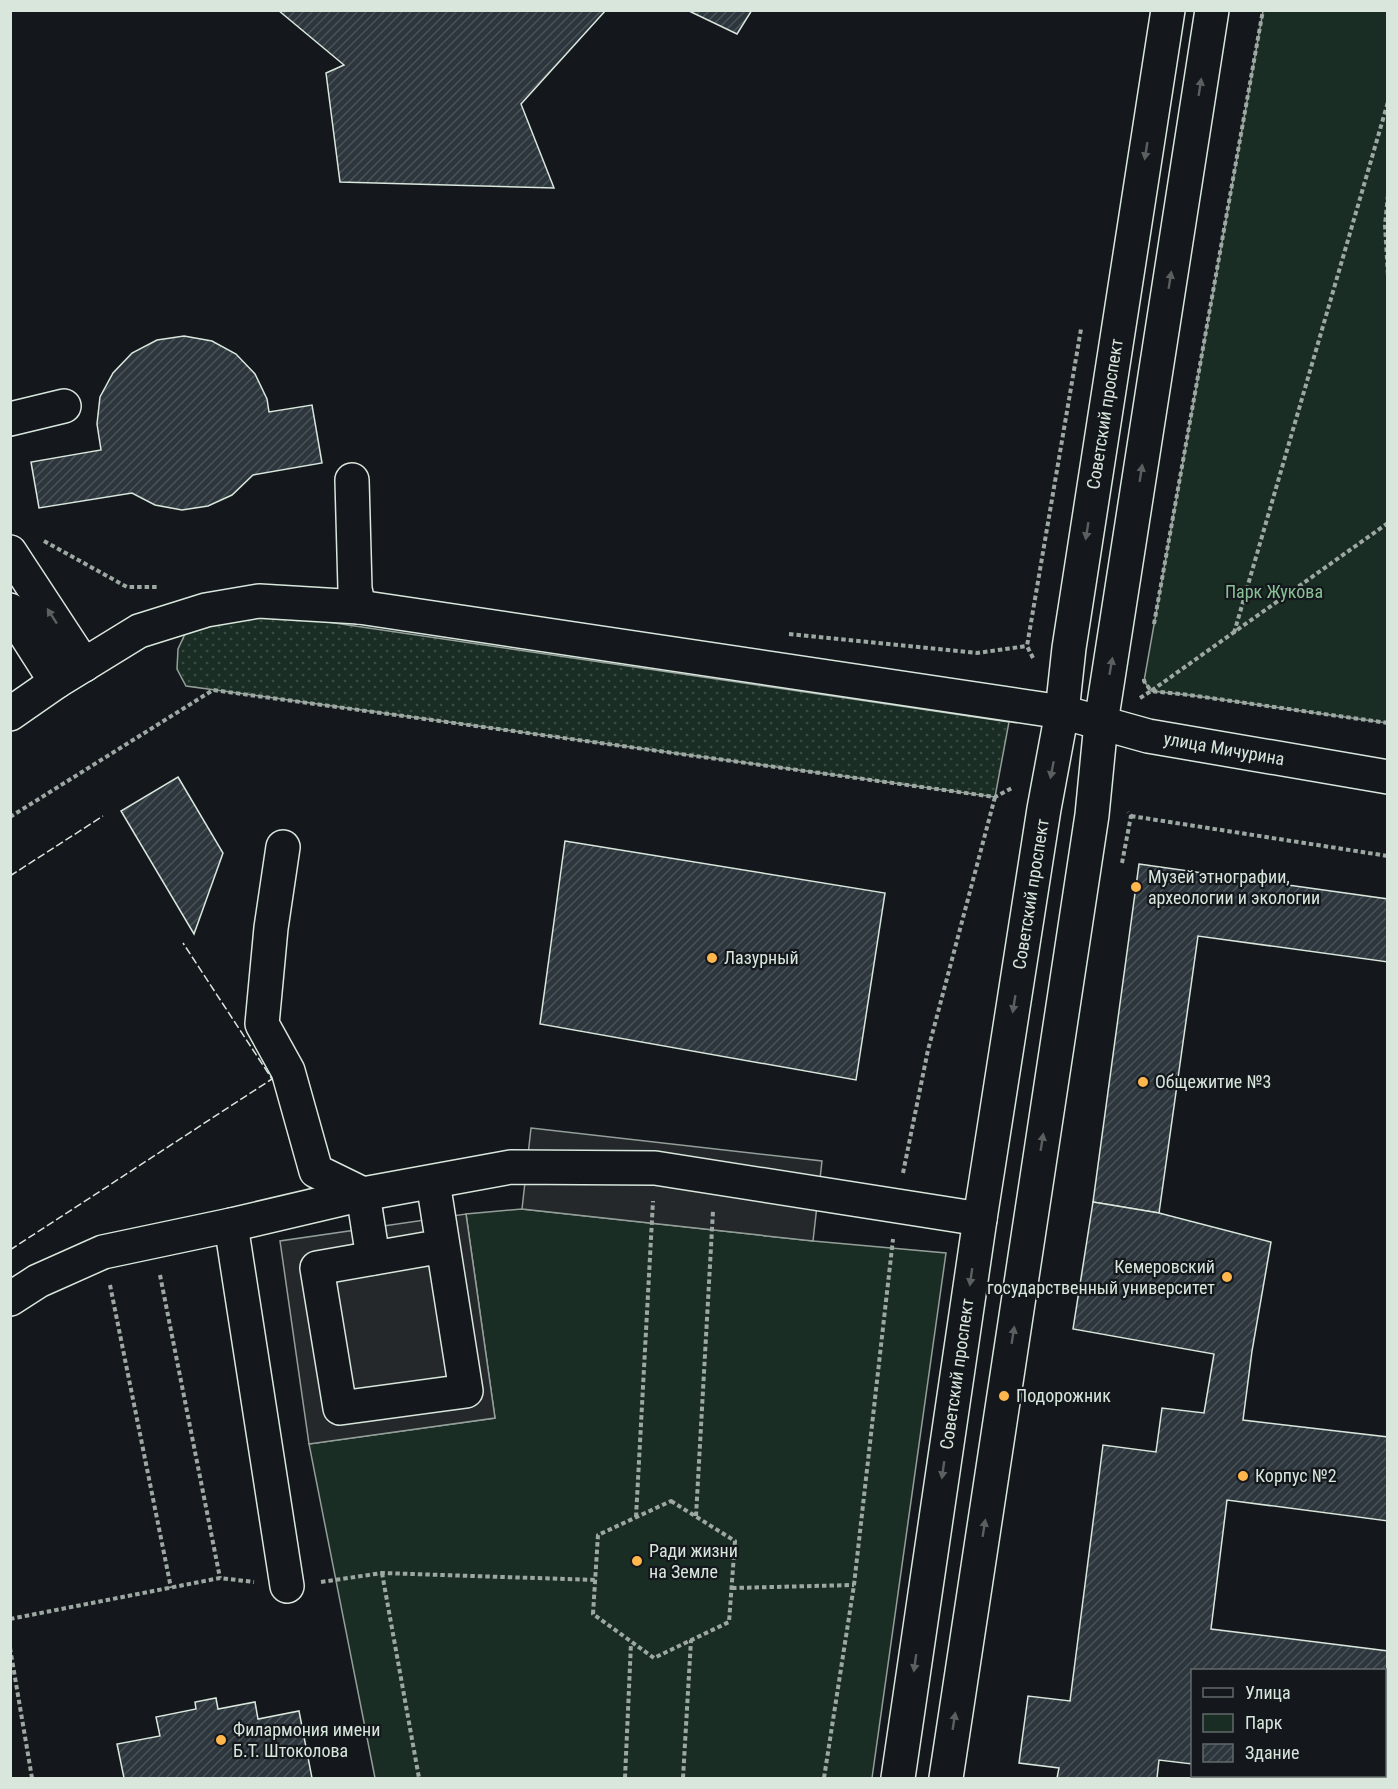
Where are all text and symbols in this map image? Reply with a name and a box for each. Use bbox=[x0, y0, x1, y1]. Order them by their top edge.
one-way arrow bbox=[1196, 78, 1205, 97]
one-way arrow bbox=[1142, 142, 1151, 161]
one-way arrow bbox=[1166, 271, 1175, 290]
street label: Советский проспект bbox=[1082, 337, 1127, 491]
one-way arrow bbox=[1136, 463, 1145, 482]
one-way arrow bbox=[1082, 521, 1091, 540]
park label: Парк Жукова bbox=[1225, 581, 1323, 602]
one-way arrow bbox=[46, 608, 58, 624]
one-way arrow bbox=[1106, 656, 1115, 675]
street label: улица Мичурина bbox=[1162, 728, 1286, 769]
one-way arrow bbox=[1047, 761, 1056, 780]
street label: Советский проспект bbox=[1008, 817, 1053, 971]
place label: Музей этнографии, археологии и экологии bbox=[1148, 866, 1320, 908]
marker: Музей этнографии, археологии и экологии bbox=[1129, 880, 1143, 894]
place label: Лазурный bbox=[724, 947, 799, 968]
marker: Лазурный bbox=[705, 951, 719, 965]
one-way arrow bbox=[1009, 995, 1018, 1014]
place label: Общежитие №3 bbox=[1155, 1071, 1271, 1092]
marker: Общежитие №3 bbox=[1136, 1075, 1150, 1089]
one-way arrow bbox=[1038, 1133, 1047, 1152]
place label: Кемеровский государственный университет bbox=[987, 1256, 1215, 1298]
one-way arrow bbox=[967, 1267, 976, 1286]
marker: Кемеровский государственный университет bbox=[1220, 1270, 1234, 1284]
street label: Советский проспект bbox=[936, 1297, 978, 1451]
one-way arrow bbox=[1009, 1325, 1018, 1344]
place label: Подорожник bbox=[1016, 1385, 1111, 1406]
marker: Подорожник bbox=[997, 1389, 1011, 1403]
one-way arrow bbox=[938, 1460, 947, 1479]
place label: Корпус №2 bbox=[1255, 1465, 1337, 1486]
marker: Корпус №2 bbox=[1236, 1469, 1250, 1483]
one-way arrow bbox=[979, 1518, 988, 1537]
place label: Ради жизни на Земле bbox=[649, 1540, 738, 1582]
marker: Ради жизни на Земле bbox=[630, 1554, 644, 1568]
one-way arrow bbox=[910, 1653, 919, 1672]
legend bbox=[1191, 1669, 1386, 1777]
text: Улица bbox=[1245, 1682, 1291, 1703]
one-way arrow bbox=[950, 1711, 959, 1730]
text: Парк bbox=[1245, 1712, 1283, 1733]
place label: Филармония имени Б.Т. Штоколова bbox=[233, 1719, 380, 1761]
marker: Филармония имени Б.Т. Штоколова bbox=[214, 1733, 228, 1747]
text: Здание bbox=[1245, 1742, 1299, 1763]

